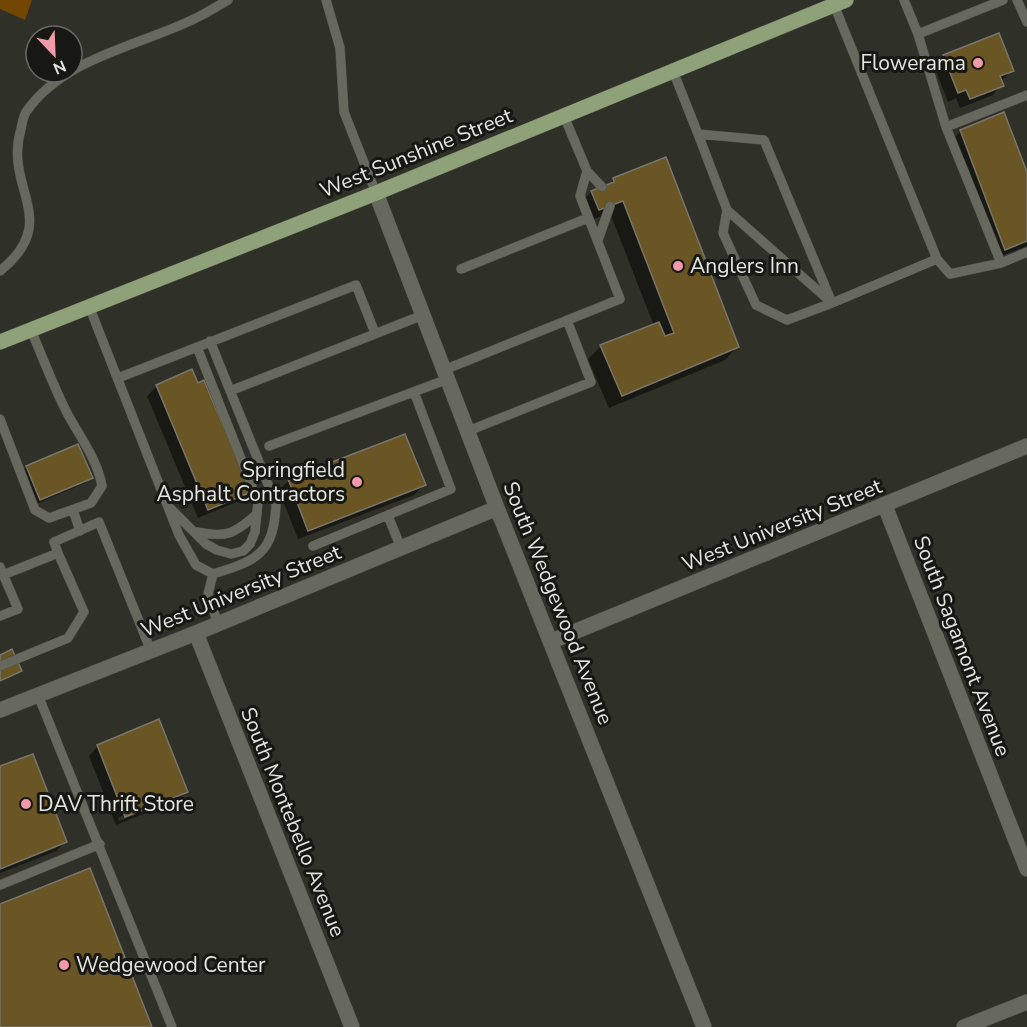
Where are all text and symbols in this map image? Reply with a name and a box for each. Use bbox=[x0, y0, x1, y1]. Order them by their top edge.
north arrow bbox=[24, 24, 84, 84]
place label: Flowerama bbox=[861, 49, 966, 77]
text: N bbox=[50, 54, 69, 79]
marker: Flowerama bbox=[971, 56, 985, 70]
street label: West Sunshine Street bbox=[316, 101, 517, 204]
place label: Anglers Inn bbox=[690, 252, 799, 280]
marker: Anglers Inn bbox=[671, 259, 685, 273]
place label: Springfield Asphalt Contractors bbox=[157, 456, 345, 508]
street label: West University Street bbox=[678, 472, 887, 578]
marker: Springfield Asphalt Contractors bbox=[350, 475, 364, 489]
street label: South Wedgewood Avenue bbox=[496, 477, 620, 729]
street label: South Sagamont Avenue bbox=[907, 532, 1017, 760]
street label: West University Street bbox=[137, 538, 346, 644]
street label: South Montebello Avenue bbox=[234, 703, 352, 941]
place label: DAV Thrift Store bbox=[38, 790, 194, 818]
marker: DAV Thrift Store bbox=[19, 797, 33, 811]
place label: Wedgewood Center bbox=[76, 951, 266, 979]
marker: Wedgewood Center bbox=[57, 958, 71, 972]

